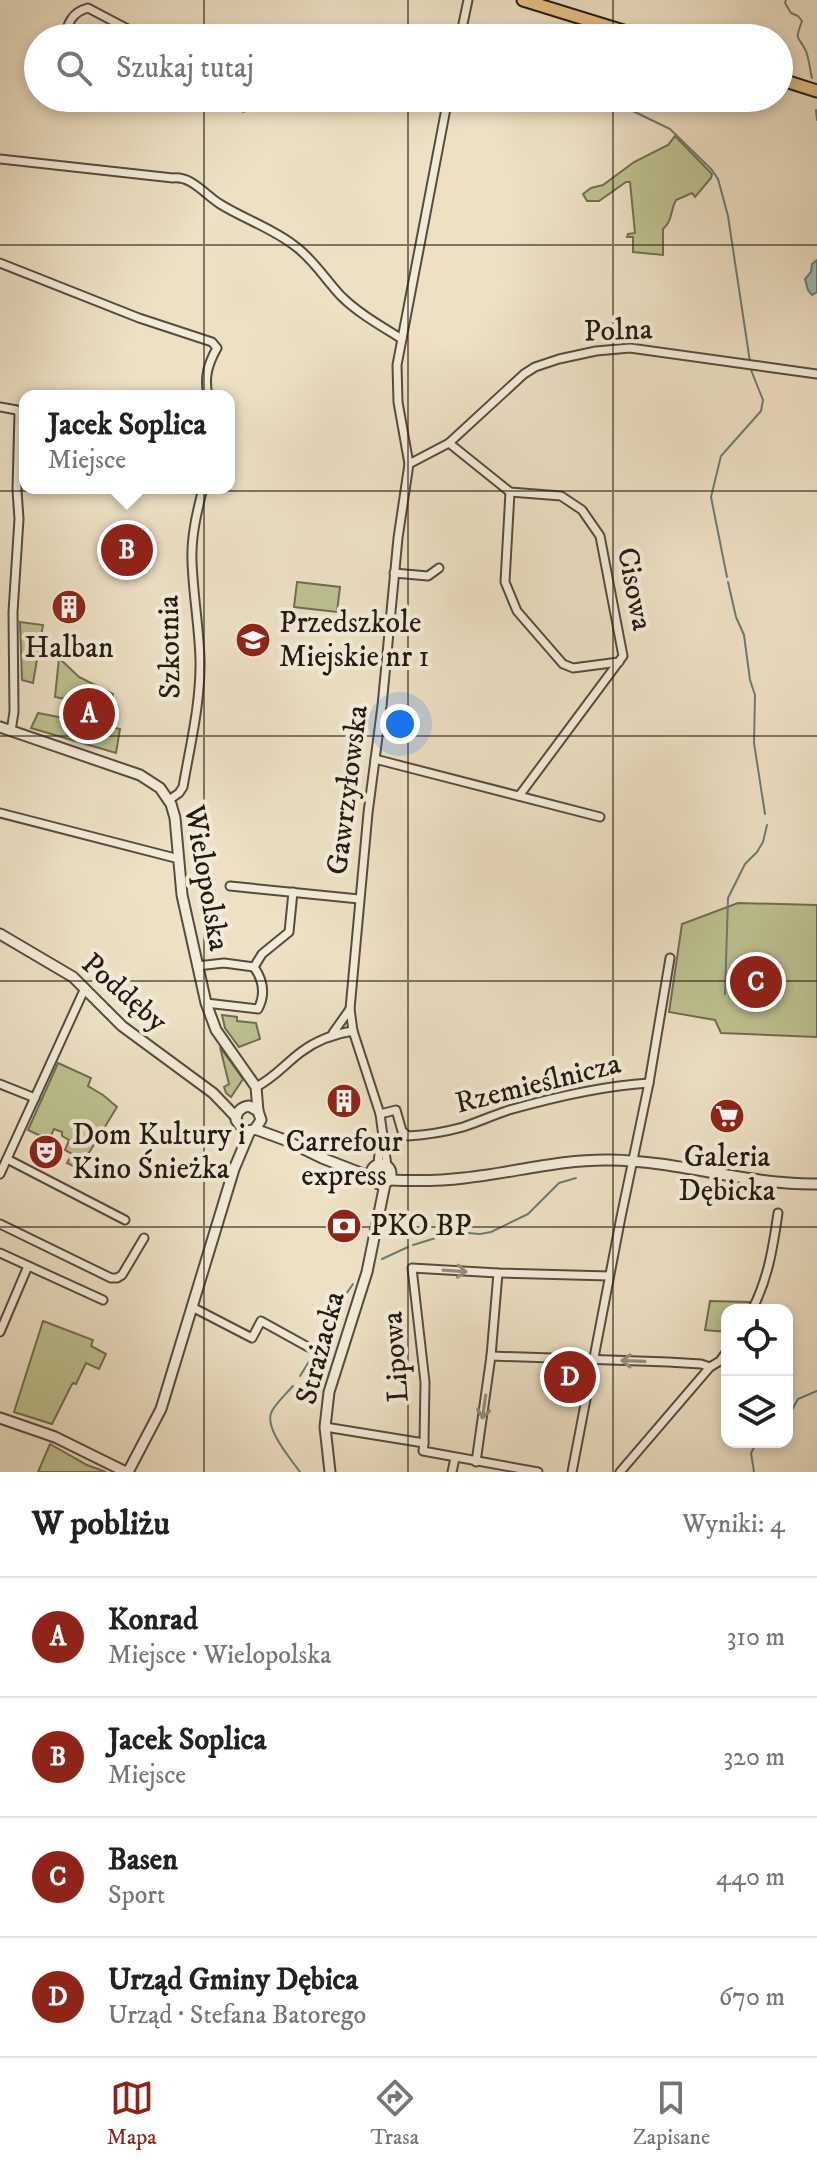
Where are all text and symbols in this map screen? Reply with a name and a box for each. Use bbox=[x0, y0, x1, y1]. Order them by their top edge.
search box bbox=[24, 24, 793, 112]
icon: search bbox=[52, 46, 96, 90]
text: Szukaj tutaj bbox=[116, 50, 254, 87]
street label: Polna bbox=[583, 311, 653, 351]
popup bbox=[19, 390, 235, 494]
text: Jacek Soplica bbox=[48, 407, 206, 444]
text: Miejsce bbox=[48, 444, 126, 477]
pin: B bbox=[101, 520, 153, 580]
street label: Cisowa bbox=[608, 544, 660, 634]
building icon: Halban bbox=[50, 588, 88, 626]
street label: Szkotnia bbox=[151, 595, 189, 699]
place label: Przedszkole Miejskie nr 1 bbox=[279, 605, 430, 676]
school or university icon: Przedszkole Miejskie nr 1 bbox=[234, 621, 272, 659]
place label: Halban bbox=[24, 630, 114, 667]
pin: A bbox=[63, 684, 115, 744]
street label: Gawrzyłowska bbox=[319, 703, 377, 877]
your location bbox=[380, 704, 420, 744]
street label: Wielopolska bbox=[175, 801, 237, 954]
street label: Poddęby bbox=[73, 946, 175, 1041]
pin: C bbox=[730, 952, 782, 1012]
street label: Rzemieślnicza bbox=[451, 1046, 625, 1122]
building icon: Carrefour express bbox=[325, 1082, 363, 1120]
supermarket icon: Galeria Dębicka bbox=[708, 1097, 746, 1135]
place label: Dom Kultury i Kino Śnieżka bbox=[72, 1117, 246, 1188]
place label: Carrefour express bbox=[285, 1124, 403, 1195]
theatre icon: Dom Kultury i Kino Śnieżka bbox=[27, 1133, 65, 1171]
place label: Galeria Dębicka bbox=[678, 1139, 776, 1210]
bank icon: PKO BP bbox=[325, 1207, 363, 1245]
place label: PKO BP bbox=[370, 1208, 472, 1245]
one-way arrow bbox=[441, 1264, 468, 1279]
street label: Strażacka bbox=[288, 1287, 354, 1409]
map controls bbox=[721, 1304, 793, 1448]
button: locate bbox=[721, 1304, 793, 1376]
street label: Lipowa bbox=[374, 1310, 418, 1404]
pin: D bbox=[544, 1347, 596, 1407]
one-way arrow bbox=[620, 1353, 647, 1369]
button: layers bbox=[721, 1376, 793, 1448]
one-way arrow bbox=[476, 1393, 491, 1419]
text: W pobliżu bbox=[32, 1503, 170, 1545]
text: Wyniki: 4 bbox=[682, 1508, 785, 1541]
text: Konrad bbox=[108, 1602, 198, 1639]
text: A bbox=[50, 1621, 66, 1654]
text: 310 m bbox=[727, 1621, 785, 1654]
text: Miejsce · Wielopolska bbox=[108, 1639, 331, 1672]
text: Jacek Soplica bbox=[108, 1722, 266, 1759]
text: B bbox=[50, 1741, 66, 1774]
text: 320 m bbox=[723, 1741, 785, 1774]
text: Miejsce bbox=[108, 1759, 186, 1792]
text: Basen bbox=[108, 1842, 178, 1879]
text: C bbox=[49, 1861, 67, 1894]
text: 440 m bbox=[716, 1861, 785, 1894]
text: Sport bbox=[108, 1879, 165, 1912]
text: Urząd Gminy Dębica bbox=[108, 1962, 358, 1999]
text: D bbox=[48, 1981, 68, 2014]
text: 670 m bbox=[719, 1981, 785, 2014]
text: Urząd · Stefana Batorego bbox=[108, 1999, 366, 2032]
tab: Mapa bbox=[107, 2076, 157, 2151]
tab: Trasa bbox=[370, 2076, 419, 2151]
tab: Zapisane bbox=[633, 2076, 710, 2151]

